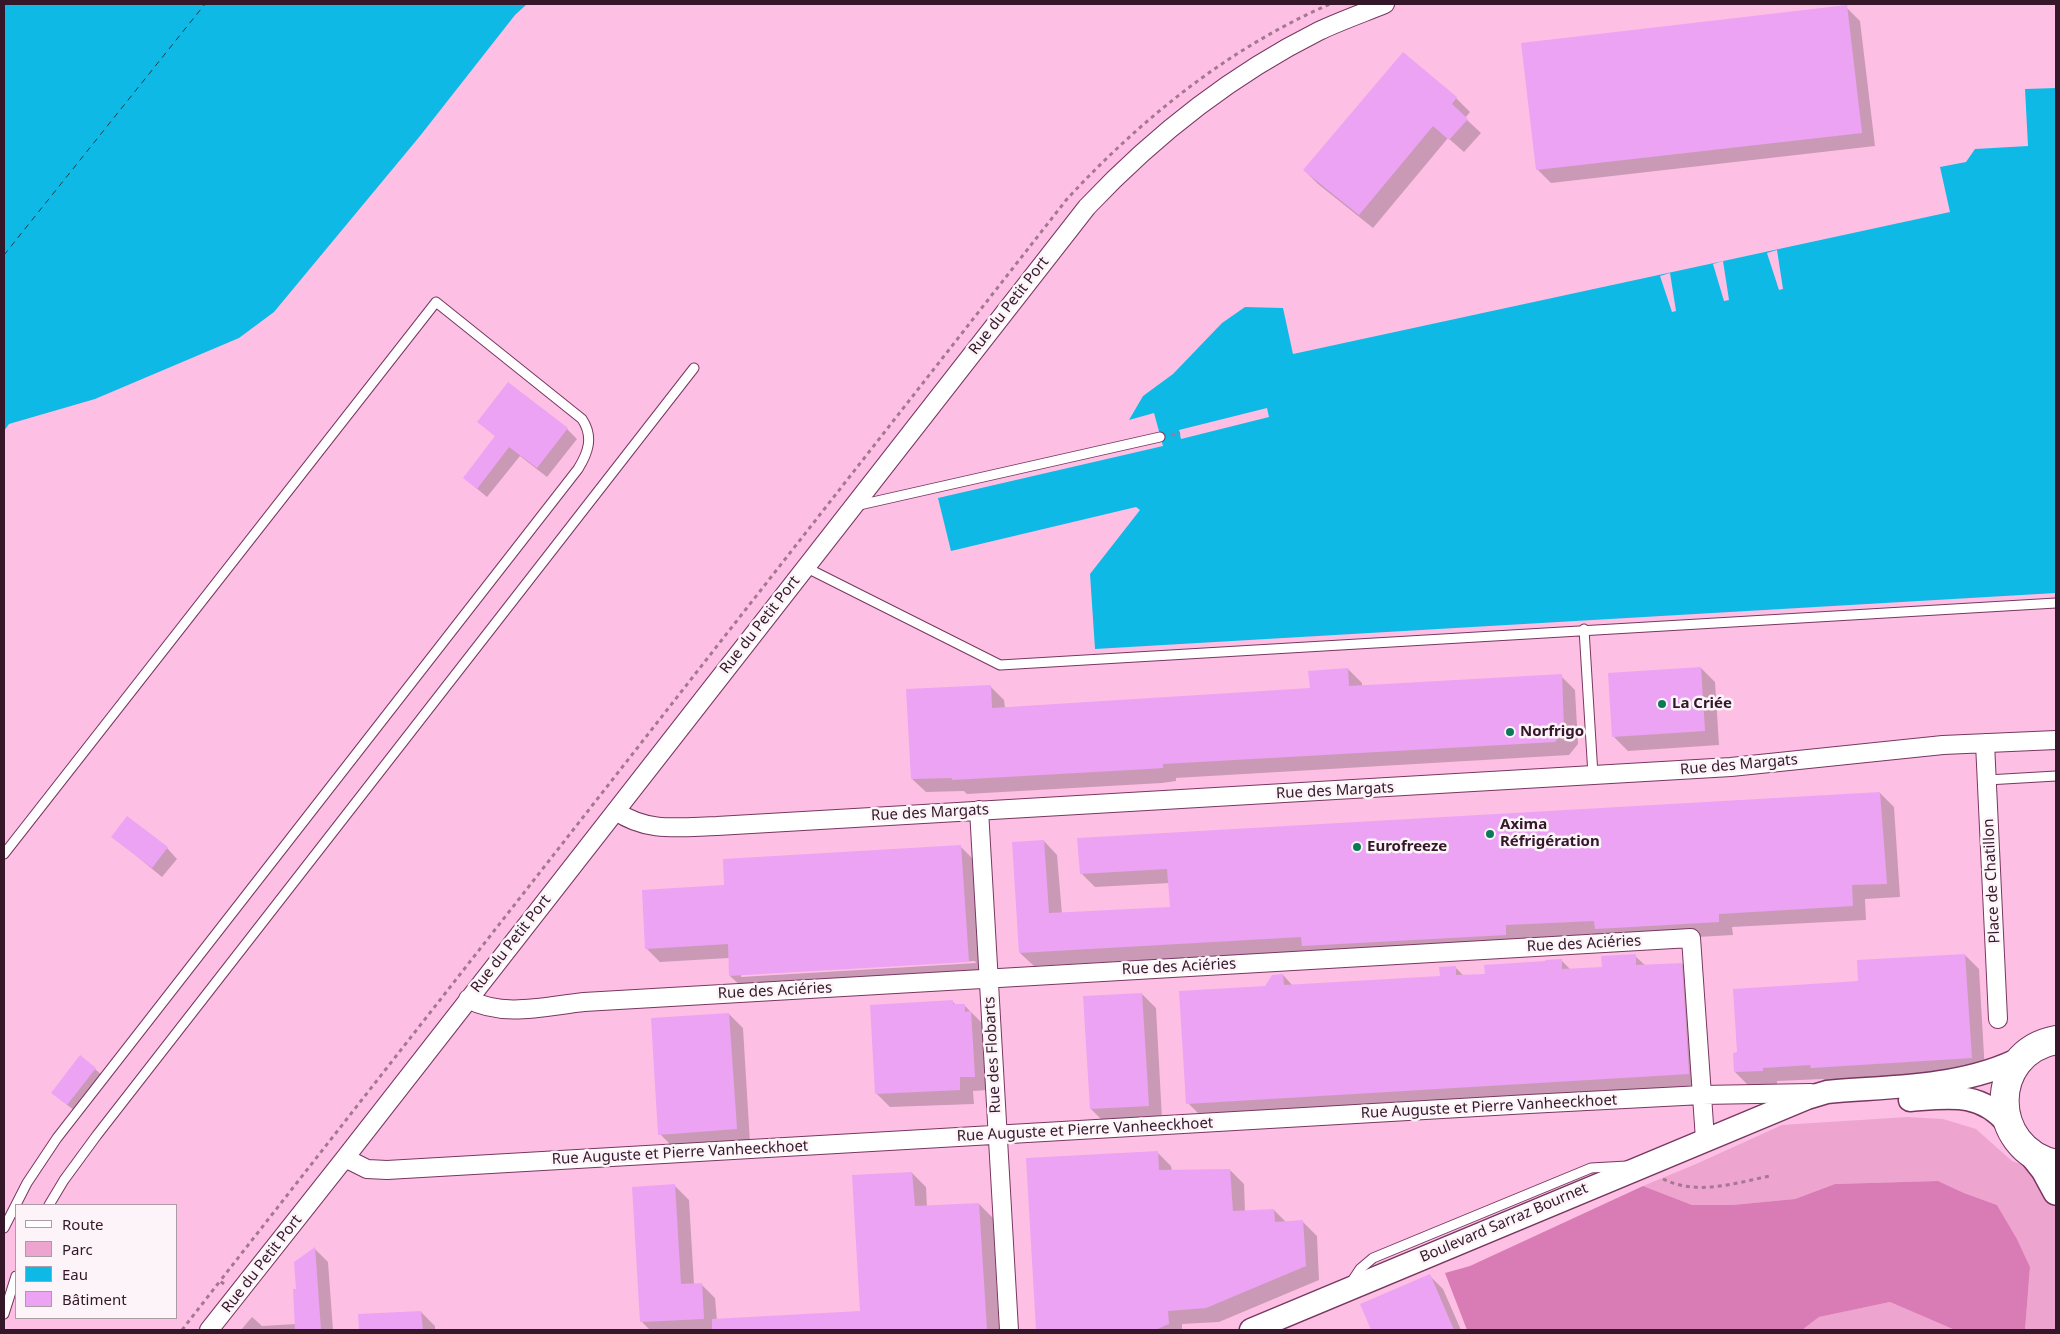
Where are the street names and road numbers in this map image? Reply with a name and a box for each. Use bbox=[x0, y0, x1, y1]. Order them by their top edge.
street label: Rue du Petit Port bbox=[965, 253, 1053, 359]
street label: Rue du Petit Port bbox=[716, 572, 804, 678]
street label: Rue des Margats bbox=[1679, 751, 1799, 779]
street label: Rue des Margats bbox=[1276, 779, 1394, 803]
street label: Rue des Margats bbox=[871, 801, 989, 825]
street label: Place de Chatillon bbox=[1980, 818, 2004, 944]
street label: Rue du Petit Port bbox=[467, 891, 555, 997]
street label: Rue des Aciéries bbox=[1526, 932, 1642, 956]
street label: Rue des Aciéries bbox=[1121, 955, 1237, 979]
street label: Rue des Aciéries bbox=[717, 979, 833, 1003]
street label: Rue des Flobarts bbox=[981, 996, 1005, 1114]
street label: Rue Auguste et Pierre Vanheeckhoet bbox=[1360, 1091, 1618, 1123]
street label: Rue Auguste et Pierre Vanheeckhoet bbox=[956, 1114, 1214, 1146]
street label: Rue Auguste et Pierre Vanheeckhoet bbox=[551, 1137, 809, 1169]
street label: Boulevard Sarraz Bournet bbox=[1417, 1179, 1591, 1267]
street label: Rue du Petit Port bbox=[218, 1211, 306, 1317]

